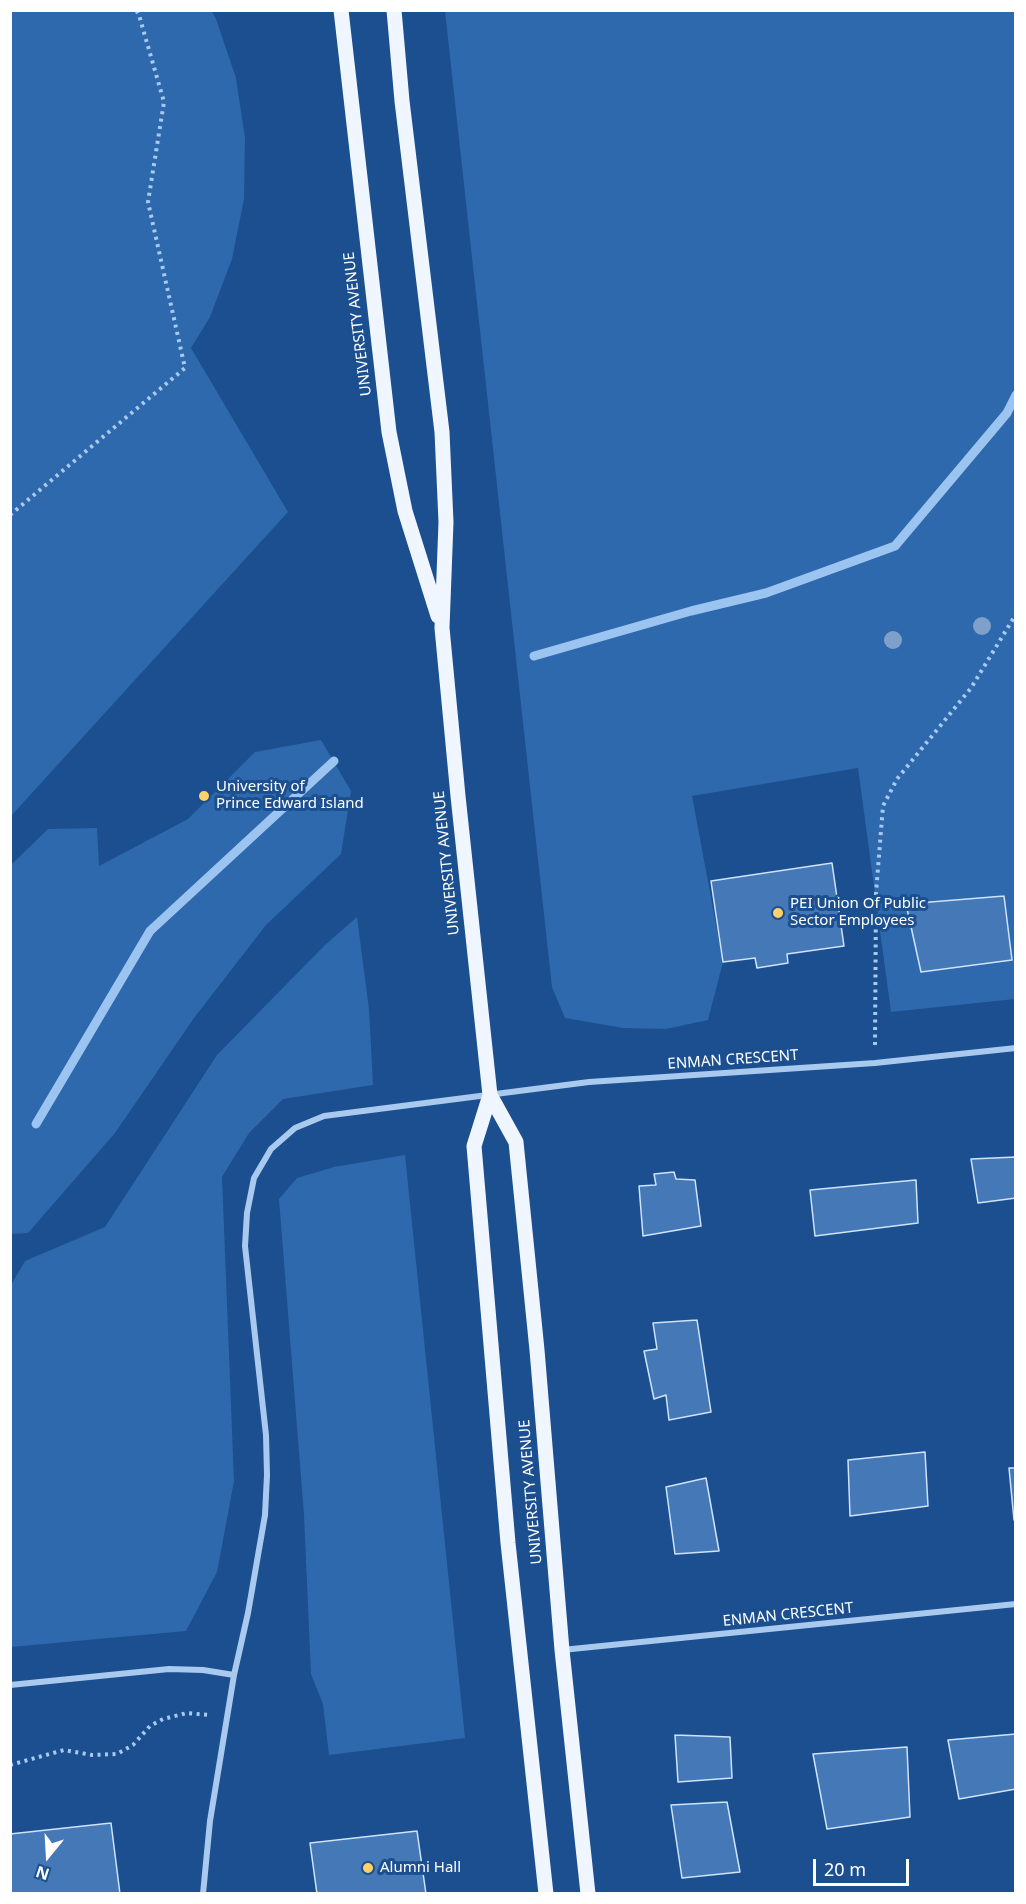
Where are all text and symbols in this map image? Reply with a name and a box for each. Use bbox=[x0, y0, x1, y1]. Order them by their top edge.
street label: UNIVERSITY AVENUE bbox=[340, 251, 376, 397]
place label: University of Prince Edward Island bbox=[216, 778, 364, 813]
marker: University of Prince Edward Island bbox=[197, 789, 211, 803]
street label: UNIVERSITY AVENUE bbox=[430, 790, 464, 936]
place label: PEI Union Of Public Sector Employees bbox=[790, 895, 926, 930]
marker: PEI Union Of Public Sector Employees bbox=[771, 906, 785, 920]
street label: ENMAN CRESCENT bbox=[667, 1046, 799, 1074]
street label: UNIVERSITY AVENUE bbox=[516, 1419, 546, 1565]
street label: ENMAN CRESCENT bbox=[722, 1599, 854, 1631]
north arrow bbox=[18, 1826, 78, 1886]
scale bar bbox=[816, 1847, 912, 1885]
text: 20 m bbox=[824, 1857, 866, 1881]
place label: Alumni Hall bbox=[380, 1859, 461, 1877]
text: N bbox=[33, 1861, 52, 1886]
marker: Alumni Hall bbox=[361, 1861, 375, 1875]

